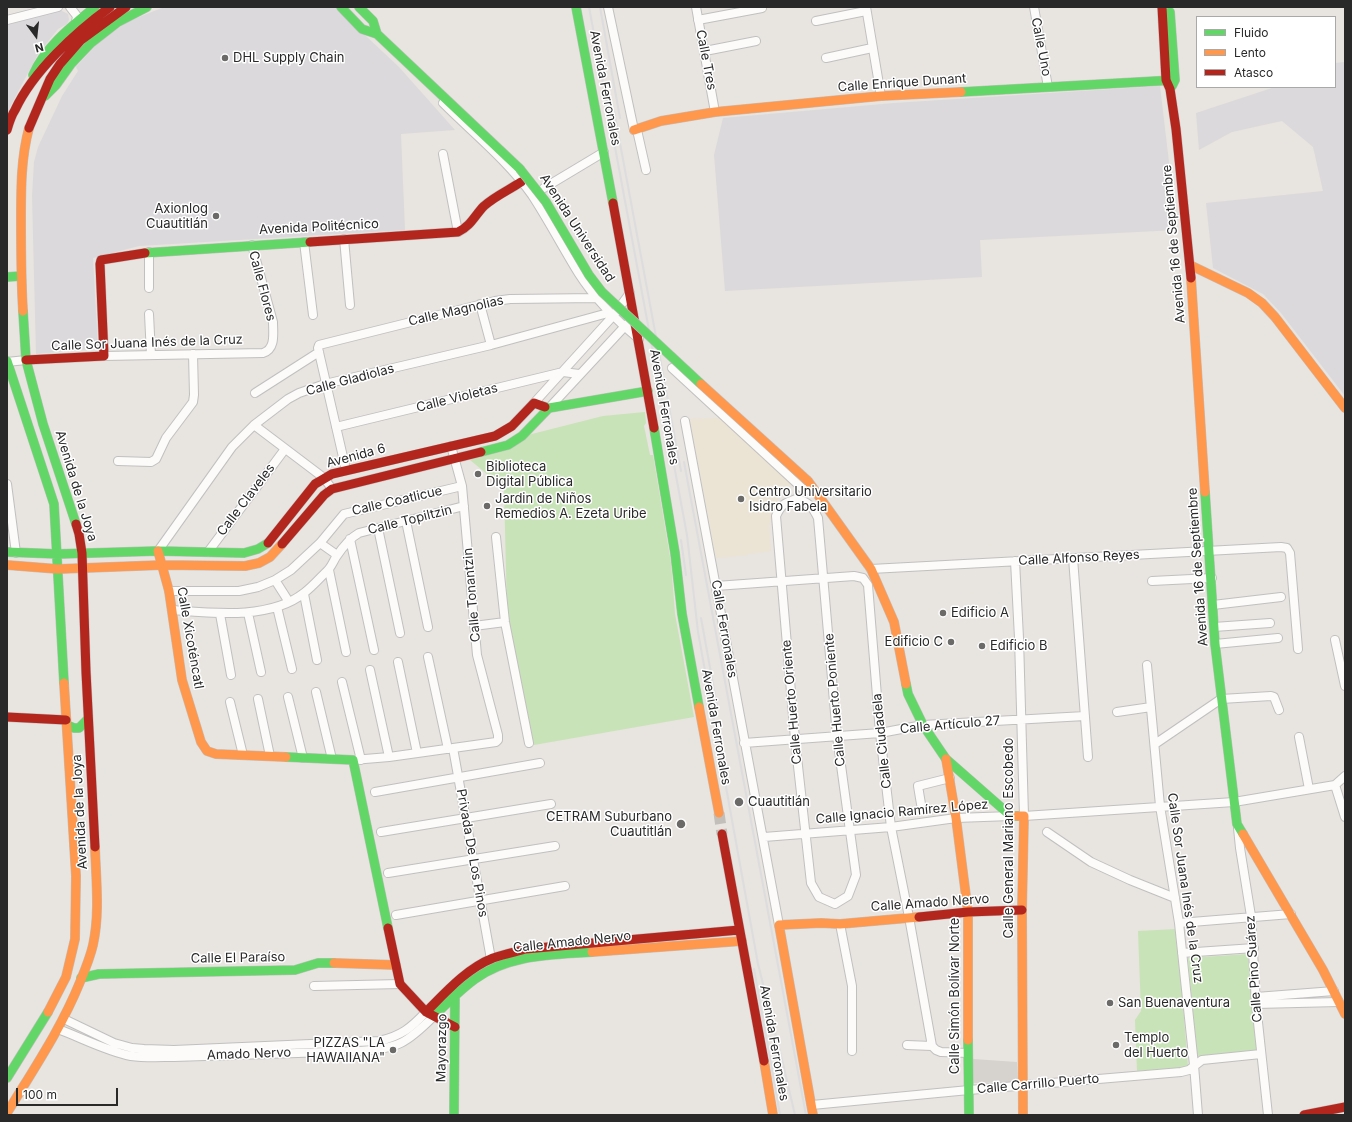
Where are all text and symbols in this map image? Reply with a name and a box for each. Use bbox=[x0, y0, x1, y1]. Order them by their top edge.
north arrow bbox=[16, 16, 56, 56]
street label: Calle Uno bbox=[1028, 16, 1054, 78]
legend bbox=[1196, 16, 1336, 88]
text: Fluido bbox=[1234, 25, 1269, 40]
street label: Avenida Ferronales bbox=[586, 29, 624, 147]
street label: Calle Tres bbox=[693, 29, 719, 91]
text: N bbox=[33, 40, 45, 55]
text: Lento bbox=[1234, 45, 1266, 60]
place label: DHL Supply Chain bbox=[233, 50, 344, 66]
marker: DHL Supply Chain bbox=[220, 53, 230, 63]
text: Atasco bbox=[1234, 65, 1273, 80]
street label: Calle Enrique Dunant bbox=[837, 71, 967, 95]
street label: Avenida 16 de Septiembre bbox=[1159, 164, 1189, 324]
street label: Avenida Universidad bbox=[536, 171, 618, 285]
place label: Axionlog Cuautitlán bbox=[146, 201, 208, 232]
marker: Axionlog Cuautitlán bbox=[211, 211, 221, 221]
street label: Avenida Politécnico bbox=[259, 216, 379, 238]
street label: Calle Flores bbox=[245, 249, 279, 323]
street label: Calle Magnolias bbox=[407, 292, 505, 330]
street label: Calle Sor Juana Inés de la Cruz bbox=[51, 332, 243, 354]
street label: Avenida Ferronales bbox=[646, 348, 682, 466]
street label: Calle Gladiolas bbox=[304, 361, 396, 399]
street label: Calle Violetas bbox=[415, 380, 499, 416]
street label: Avenida de la Joya bbox=[52, 429, 100, 543]
street label: Avenida 6 bbox=[325, 441, 387, 471]
place label: Biblioteca Digital Pública bbox=[486, 459, 573, 490]
street label: Calle Claveles bbox=[214, 461, 278, 539]
marker: Biblioteca Digital Pública bbox=[473, 469, 483, 479]
street label: Calle Coatlicue bbox=[350, 483, 444, 519]
place label: Centro Universitario Isidro Fabela bbox=[749, 484, 872, 515]
street label: Avenida 16 de Septiembre bbox=[1185, 487, 1211, 647]
place label: Jardin de Niños Remedios A. Ezeta Uribe bbox=[495, 491, 647, 522]
marker: Centro Universitario Isidro Fabela bbox=[736, 494, 746, 504]
marker: Jardin de Niños Remedios A. Ezeta Uribe bbox=[482, 501, 492, 511]
street label: Calle Topiltzin bbox=[366, 502, 454, 538]
street label: Calle Tonantzin bbox=[460, 547, 484, 643]
street label: Calle Alfonso Reyes bbox=[1018, 547, 1140, 569]
street label: Calle Ferronales bbox=[708, 579, 740, 679]
street label: Calle Xicoténcatl bbox=[173, 586, 207, 690]
place label: Edificio A bbox=[951, 605, 1009, 621]
marker: Edificio A bbox=[938, 608, 948, 618]
street label: Calle Huerto Poniente bbox=[821, 633, 849, 767]
place label: Edificio C bbox=[885, 634, 943, 650]
marker: Edificio C bbox=[946, 637, 956, 647]
place label: Edificio B bbox=[990, 638, 1047, 654]
street label: Calle Huerto Oriente bbox=[779, 639, 805, 765]
marker: Edificio B bbox=[977, 641, 987, 651]
street label: Avenida Ferronales bbox=[698, 668, 734, 786]
street label: Calle Ciudadela bbox=[869, 692, 895, 790]
street label: Calle Artículo 27 bbox=[899, 713, 1001, 737]
street label: Calle General Mariano Escobedo bbox=[1001, 738, 1017, 938]
street label: Avenida de la Joya bbox=[69, 754, 91, 870]
street label: Privada De Los Pinos bbox=[453, 788, 491, 918]
street label: Calle Sor Juana Inés de la Cruz bbox=[1164, 792, 1206, 984]
place label: Cuautitlán bbox=[748, 794, 810, 810]
marker: Cuautitlán bbox=[733, 796, 745, 808]
street label: Calle Ignacio Ramírez López bbox=[815, 797, 989, 827]
place label: CETRAM Suburbano Cuautitlán bbox=[546, 809, 672, 840]
marker: CETRAM Suburbano Cuautitlán bbox=[675, 818, 687, 830]
street label: Calle Amado Nervo bbox=[870, 891, 990, 915]
street label: Calle Pino Suárez bbox=[1242, 915, 1266, 1023]
street label: Calle Simón Bolívar Norte bbox=[947, 918, 963, 1074]
street label: Calle Amado Nervo bbox=[512, 928, 632, 956]
street label: Calle El Paraíso bbox=[191, 949, 285, 967]
street label: Avenida Ferronales bbox=[756, 984, 792, 1102]
place label: San Buenaventura bbox=[1118, 995, 1230, 1011]
marker: San Buenaventura bbox=[1105, 998, 1115, 1008]
street label: Mayorazgo bbox=[434, 1014, 450, 1082]
place label: Templo del Huerto bbox=[1124, 1030, 1188, 1061]
place label: PIZZAS "LA HAWAIIANA" bbox=[306, 1035, 385, 1066]
marker: Templo del Huerto bbox=[1111, 1040, 1121, 1050]
street label: Amado Nervo bbox=[207, 1045, 291, 1063]
marker: PIZZAS "LA HAWAIIANA" bbox=[388, 1045, 398, 1055]
street label: Calle Carrillo Puerto bbox=[976, 1071, 1100, 1097]
scale bar bbox=[18, 1080, 120, 1106]
text: 100 m bbox=[23, 1087, 57, 1102]

